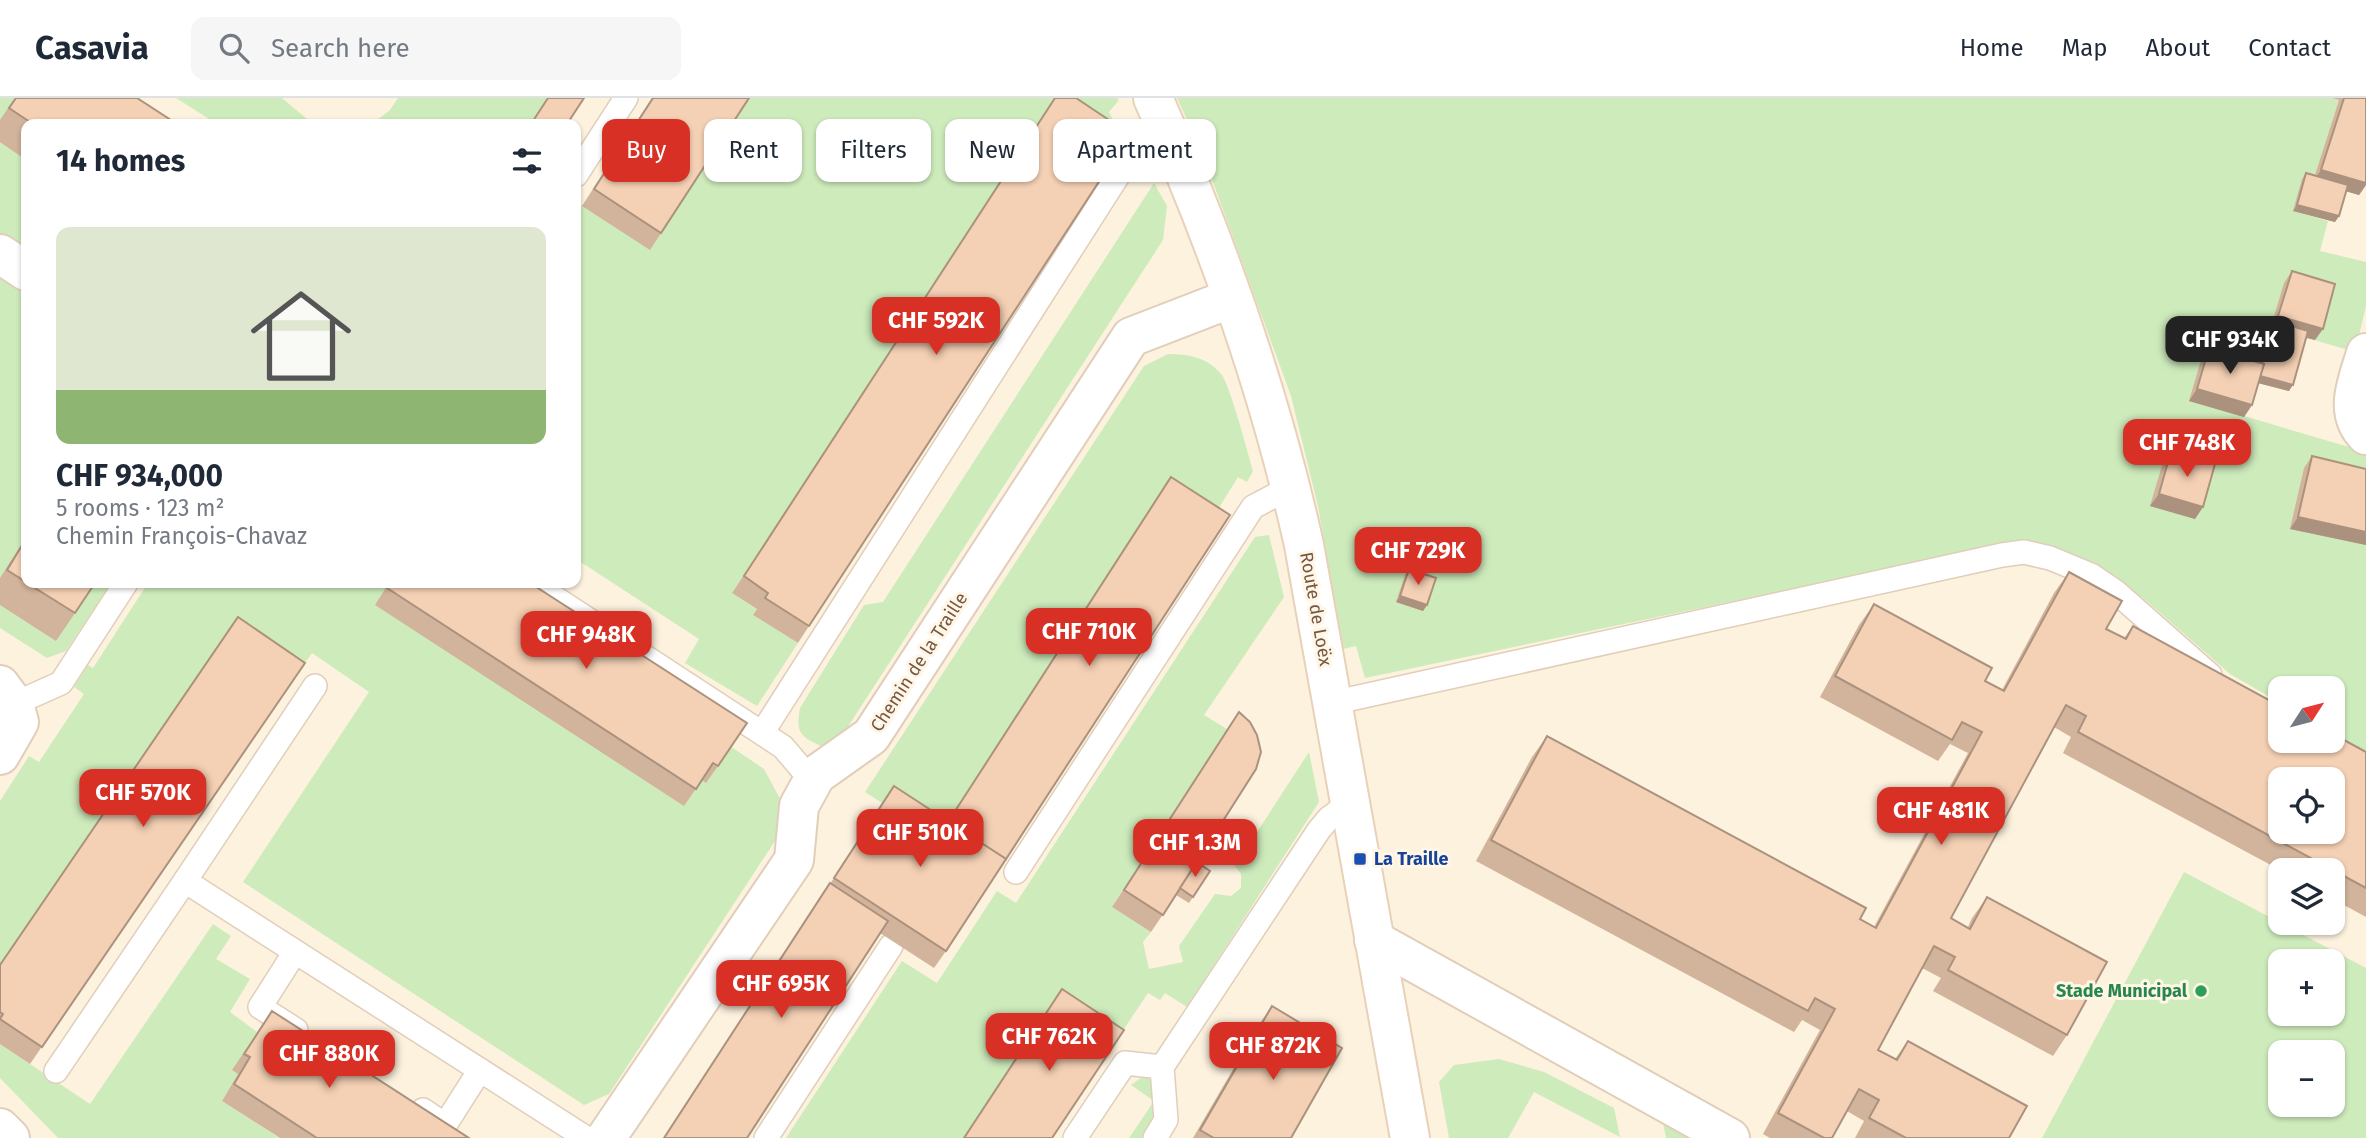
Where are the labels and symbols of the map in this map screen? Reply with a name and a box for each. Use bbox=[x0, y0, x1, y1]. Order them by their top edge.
pin: CHF 592K bbox=[864, 298, 1008, 357]
pin: CHF 934K bbox=[2158, 316, 2302, 376]
pin: CHF 748K bbox=[2115, 420, 2259, 479]
pin: CHF 729K bbox=[1346, 528, 1490, 587]
street label: Route de Loëx bbox=[1295, 550, 1337, 668]
street label: Chemin de la Traille bbox=[866, 588, 972, 736]
pin: CHF 710K bbox=[1017, 608, 1161, 668]
pin: CHF 948K bbox=[514, 612, 658, 671]
north arrow bbox=[2268, 676, 2345, 752]
pin: CHF 570K bbox=[71, 770, 215, 829]
pin: CHF 481K bbox=[1869, 788, 2013, 847]
pin: CHF 510K bbox=[848, 810, 992, 869]
pin: CHF 1.3M bbox=[1123, 820, 1267, 879]
place label: La Traille bbox=[1374, 848, 1448, 870]
marker: La Traille bbox=[1352, 851, 1368, 867]
pin: CHF 695K bbox=[709, 960, 853, 1020]
place label: Stade Municipal bbox=[2056, 980, 2188, 1002]
marker: Stade Municipal bbox=[2193, 983, 2209, 999]
pin: CHF 762K bbox=[977, 1014, 1121, 1073]
pin: CHF 872K bbox=[1201, 1023, 1345, 1082]
pin: CHF 880K bbox=[257, 1030, 401, 1090]

